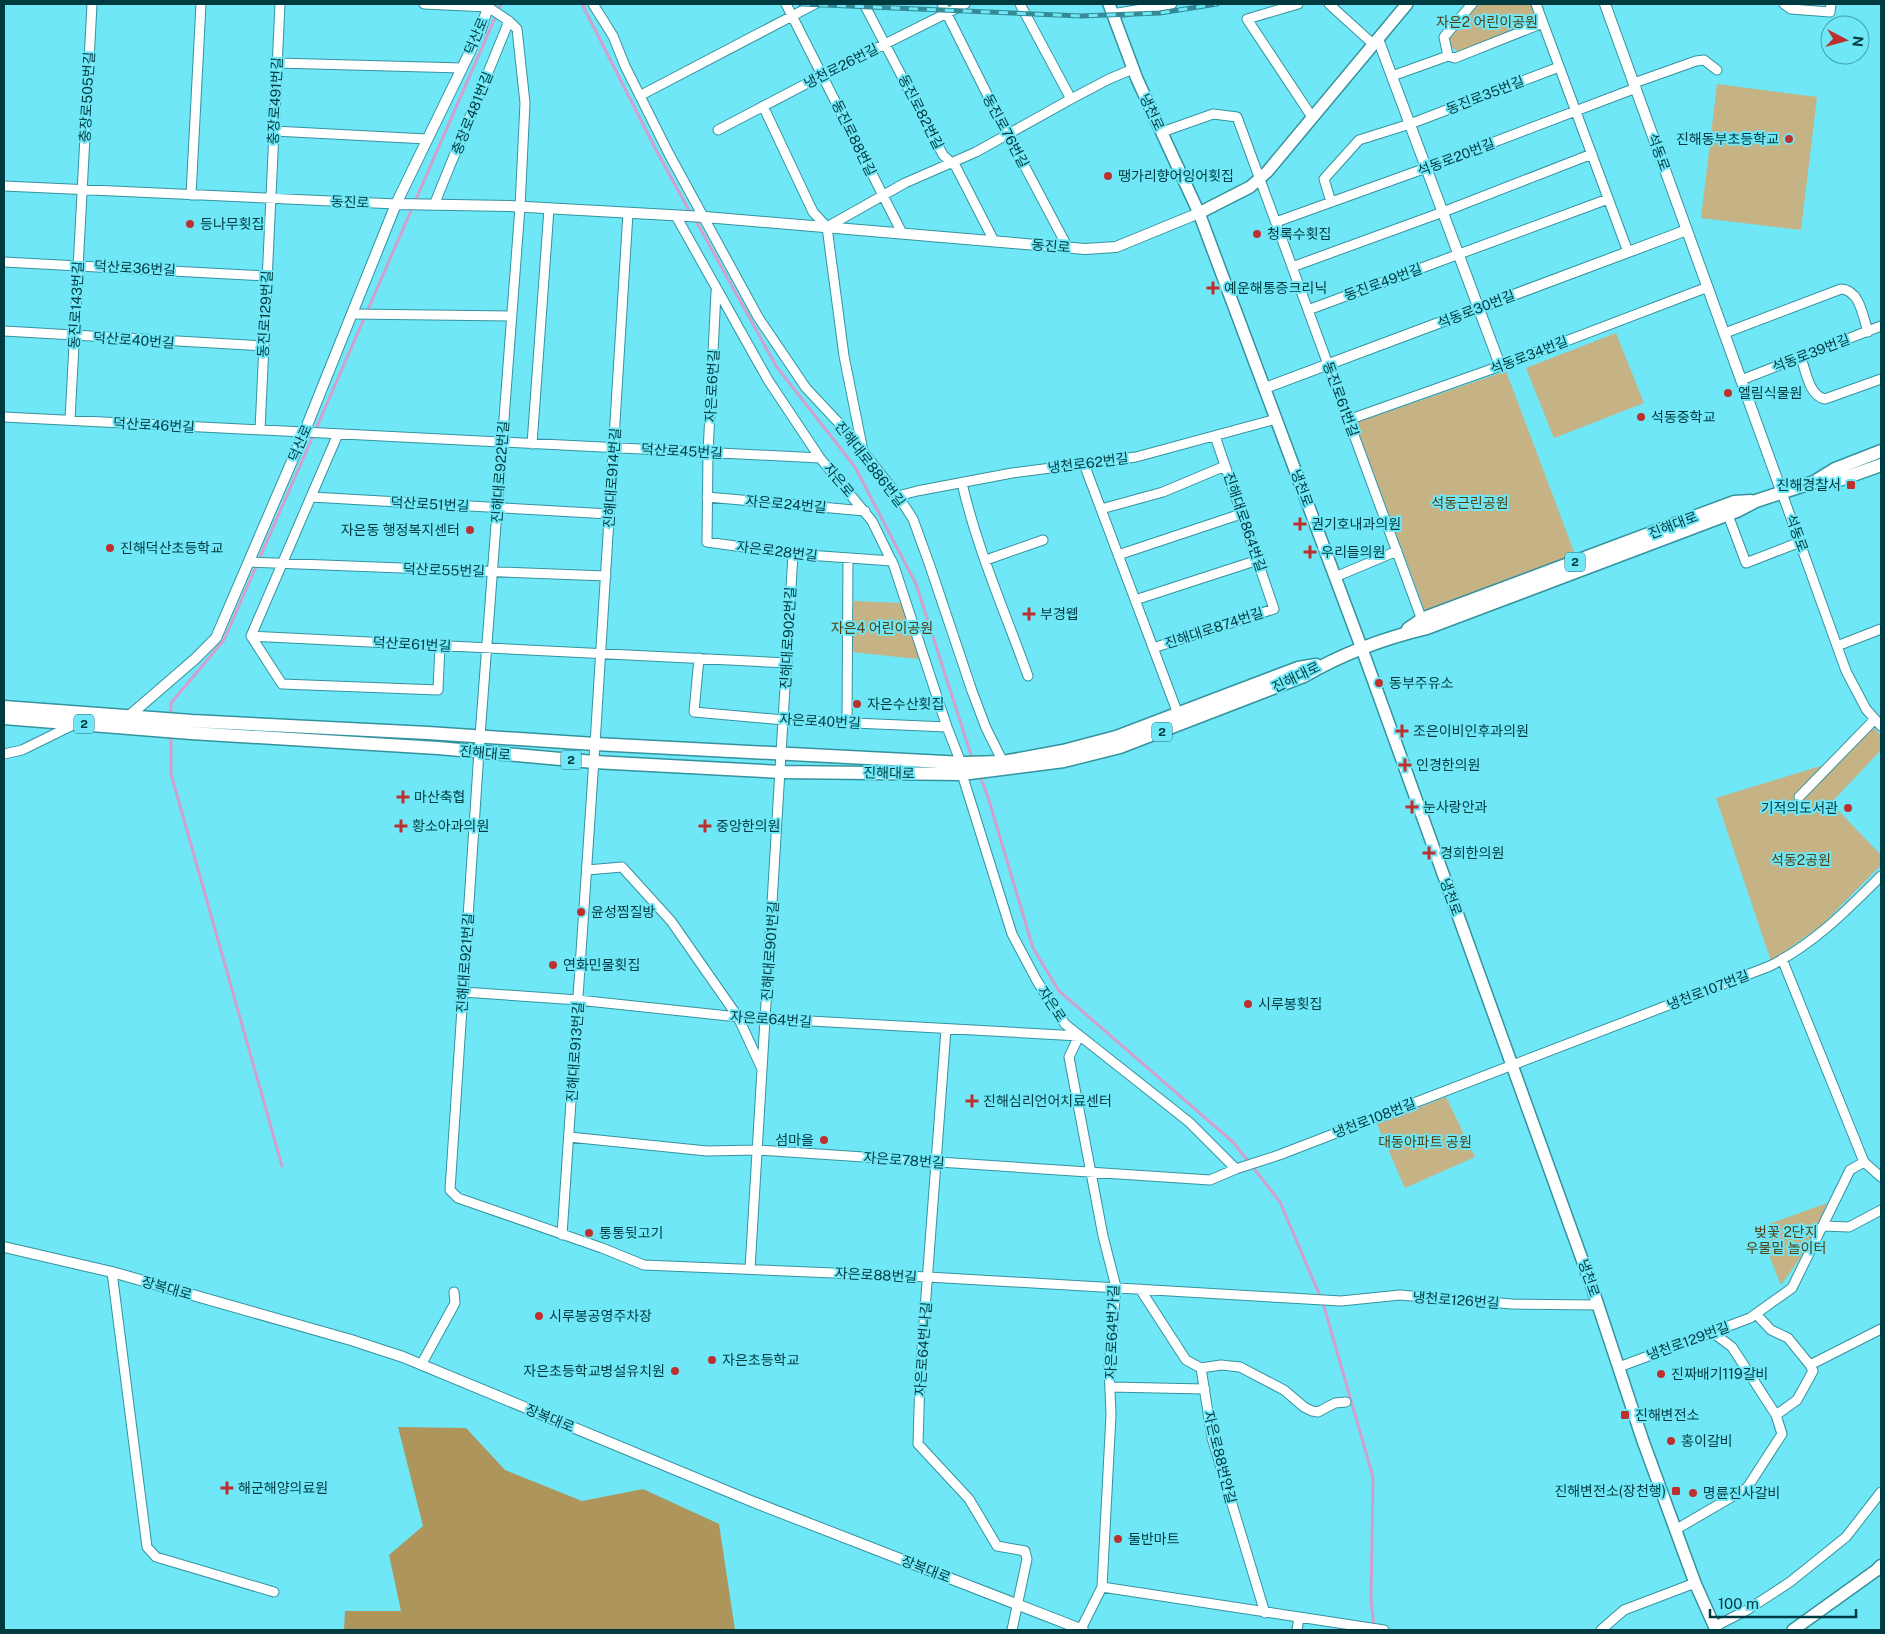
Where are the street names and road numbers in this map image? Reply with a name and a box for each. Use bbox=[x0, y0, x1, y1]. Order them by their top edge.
street label: 덕산로 bbox=[461, 15, 491, 57]
street label: 냉천로26번길 bbox=[801, 40, 881, 92]
street label: 충장로505번길 bbox=[77, 51, 97, 143]
street label: 충장로491번길 bbox=[265, 57, 285, 145]
street label: 충장로481번길 bbox=[448, 69, 496, 157]
street label: 동진로82번길 bbox=[895, 72, 947, 152]
street label: 동진로35번길 bbox=[1444, 73, 1526, 117]
street label: 동진로76번길 bbox=[980, 91, 1032, 171]
street label: 냉천로 bbox=[1137, 91, 1167, 133]
street label: 동진로88번길 bbox=[829, 97, 879, 179]
street label: 석동로 bbox=[1645, 131, 1673, 173]
street label: 석동로20번길 bbox=[1415, 135, 1497, 179]
street label: 동진로 bbox=[330, 193, 370, 211]
street label: 동진로 bbox=[1031, 236, 1071, 256]
street label: 덕산로36번길 bbox=[94, 258, 176, 278]
street label: 동진로49번길 bbox=[1342, 260, 1424, 304]
street label: 동진로143번길 bbox=[66, 261, 86, 349]
street label: 동진로129번길 bbox=[255, 270, 275, 358]
street label: 석동로30번길 bbox=[1435, 287, 1517, 331]
street label: 덕산로40번길 bbox=[93, 329, 175, 351]
street label: 석동로39번길 bbox=[1770, 331, 1852, 375]
street label: 석동로34번길 bbox=[1488, 333, 1570, 377]
street label: 자은로6번길 bbox=[702, 349, 722, 423]
street label: 동진로61번길 bbox=[1320, 359, 1362, 439]
street label: 덕산로46번길 bbox=[113, 415, 195, 435]
street label: 진해대로886번길 bbox=[832, 418, 908, 510]
street label: 진해대로922번길 bbox=[488, 420, 512, 524]
street label: 덕산로 bbox=[285, 422, 315, 464]
street label: 진해대로914번길 bbox=[601, 427, 623, 529]
street label: 덕산로45번길 bbox=[641, 441, 723, 461]
street label: 냉천로62번길 bbox=[1047, 450, 1129, 476]
street label: 자은로 bbox=[820, 460, 858, 500]
street label: 냉천로 bbox=[1288, 467, 1316, 509]
street label: 진해대로864번길 bbox=[1221, 470, 1269, 574]
street label: 자은로24번길 bbox=[745, 492, 827, 516]
street label: 덕산로51번길 bbox=[390, 494, 470, 514]
street label: 진해대로 bbox=[1646, 508, 1700, 542]
street label: 석동로 bbox=[1783, 512, 1811, 554]
street label: 자은로28번길 bbox=[735, 538, 819, 564]
road number: 2 bbox=[1565, 552, 1585, 572]
street label: 덕산로55번길 bbox=[403, 561, 485, 579]
street label: 진해대로902번길 bbox=[777, 586, 799, 690]
street label: 진해대로874번길 bbox=[1163, 604, 1265, 652]
street label: 덕산로61번길 bbox=[372, 634, 452, 654]
street label: 진해대로 bbox=[1269, 658, 1323, 695]
street label: 자은로40번길 bbox=[779, 711, 861, 731]
road number: 2 bbox=[74, 714, 94, 734]
road number: 2 bbox=[1152, 722, 1172, 742]
street label: 진해대로 bbox=[459, 743, 511, 763]
road number: 2 bbox=[561, 750, 581, 770]
street label: 진해대로 bbox=[863, 765, 915, 781]
street label: 냉천로 bbox=[1437, 876, 1465, 918]
street label: 진해대로901번길 bbox=[759, 900, 781, 1002]
street label: 진해대로921번길 bbox=[454, 913, 476, 1013]
street label: 냉천로107번길 bbox=[1665, 967, 1751, 1013]
street label: 자은로 bbox=[1035, 983, 1069, 1025]
street label: 진해대로913번길 bbox=[564, 1001, 586, 1103]
street label: 자은로64번길 bbox=[730, 1008, 812, 1030]
street label: 냉천로108번길 bbox=[1330, 1095, 1418, 1141]
street label: 자은로78번길 bbox=[863, 1149, 945, 1171]
street label: 냉천로 bbox=[1575, 1257, 1603, 1299]
street label: 자은로88번길 bbox=[834, 1265, 918, 1285]
street label: 장복대로 bbox=[140, 1273, 194, 1303]
street label: 자은로64번가길 bbox=[1102, 1284, 1122, 1380]
street label: 냉천로126번길 bbox=[1412, 1289, 1500, 1311]
street label: 자은로64번나길 bbox=[912, 1301, 934, 1397]
street label: 냉천로129번길 bbox=[1644, 1319, 1732, 1363]
street label: 장복대로 bbox=[523, 1401, 577, 1435]
street label: 자은로88번안길 bbox=[1201, 1409, 1239, 1505]
street label: 장복대로 bbox=[899, 1552, 953, 1586]

